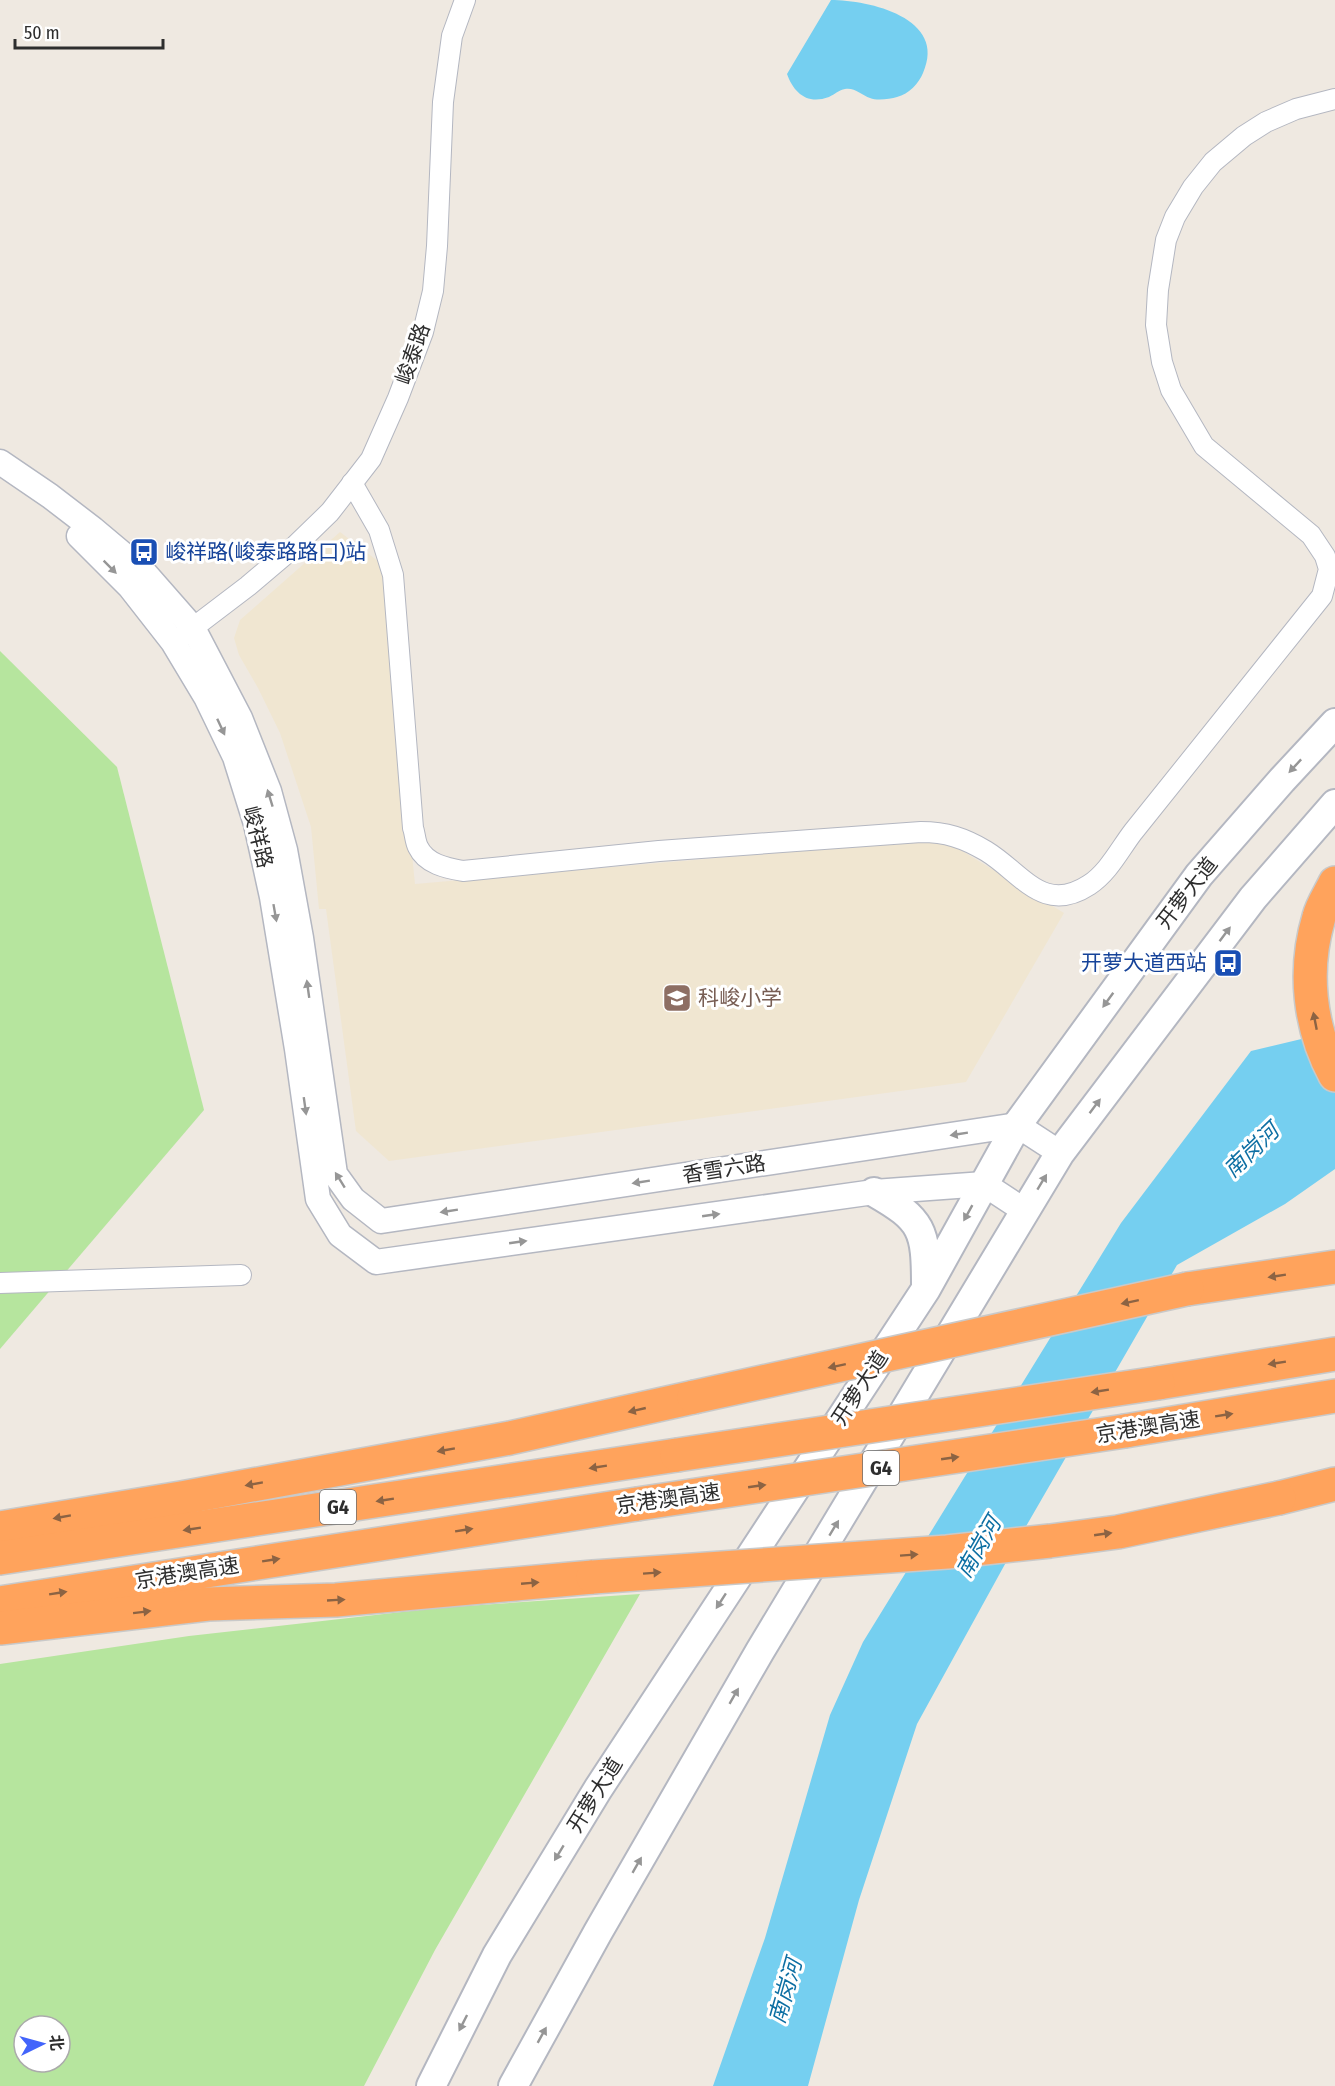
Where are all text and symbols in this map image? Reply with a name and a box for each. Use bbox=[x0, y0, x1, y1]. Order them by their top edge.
scale bar bbox=[15, 12, 164, 50]
text: 50 m bbox=[24, 22, 60, 44]
street label: 峻泰路 bbox=[390, 320, 436, 388]
bus stop icon: 峻祥路(峻泰路路口)站 bbox=[128, 536, 160, 568]
place label: 峻祥路(峻泰路路口)站 bbox=[165, 539, 366, 565]
one-way arrow bbox=[103, 560, 118, 574]
one-way arrow bbox=[216, 718, 225, 735]
one-way arrow bbox=[1288, 758, 1302, 773]
one-way arrow bbox=[265, 789, 274, 807]
street label: 峻祥路 bbox=[238, 803, 278, 871]
street label: 开萝大道 bbox=[1151, 852, 1223, 934]
one-way arrow bbox=[271, 904, 280, 923]
one-way arrow bbox=[1219, 926, 1232, 942]
bus stop icon: 开萝大道西站 bbox=[1212, 947, 1244, 979]
place label: 开萝大道西站 bbox=[1081, 950, 1207, 976]
one-way arrow bbox=[304, 979, 313, 998]
school or university icon: 科峻小学 bbox=[661, 982, 693, 1014]
place label: 科峻小学 bbox=[698, 985, 782, 1011]
one-way arrow bbox=[1102, 991, 1114, 1007]
one-way arrow bbox=[1310, 1011, 1319, 1030]
one-way arrow bbox=[300, 1096, 310, 1115]
one-way arrow bbox=[1088, 1099, 1100, 1114]
water label: 南岗河 bbox=[1218, 1115, 1287, 1183]
one-way arrow bbox=[949, 1130, 968, 1139]
street label: 香雪六路 bbox=[680, 1150, 768, 1188]
one-way arrow bbox=[335, 1172, 346, 1188]
one-way arrow bbox=[1037, 1174, 1048, 1190]
one-way arrow bbox=[632, 1177, 651, 1186]
one-way arrow bbox=[963, 1205, 973, 1222]
one-way arrow bbox=[439, 1206, 458, 1215]
one-way arrow bbox=[701, 1210, 720, 1219]
one-way arrow bbox=[508, 1238, 527, 1247]
one-way arrow bbox=[1268, 1271, 1287, 1280]
one-way arrow bbox=[1120, 1298, 1139, 1307]
street label: 开萝大道 bbox=[826, 1346, 894, 1430]
one-way arrow bbox=[1268, 1359, 1287, 1368]
one-way arrow bbox=[828, 1361, 846, 1371]
one-way arrow bbox=[1090, 1387, 1109, 1396]
one-way arrow bbox=[627, 1405, 646, 1415]
street label: 京港澳高速 bbox=[1094, 1406, 1202, 1448]
one-way arrow bbox=[1215, 1410, 1234, 1419]
one-way arrow bbox=[436, 1445, 455, 1454]
road number: G4 bbox=[863, 1451, 899, 1485]
one-way arrow bbox=[940, 1453, 959, 1462]
one-way arrow bbox=[588, 1463, 607, 1472]
street label: 京港澳高速 bbox=[614, 1479, 722, 1519]
one-way arrow bbox=[244, 1480, 263, 1489]
one-way arrow bbox=[747, 1482, 766, 1491]
road number: G4 bbox=[320, 1490, 356, 1524]
one-way arrow bbox=[375, 1495, 394, 1504]
water label: 南岗河 bbox=[950, 1508, 1009, 1583]
one-way arrow bbox=[52, 1513, 71, 1522]
one-way arrow bbox=[829, 1519, 839, 1536]
one-way arrow bbox=[182, 1525, 201, 1534]
one-way arrow bbox=[455, 1526, 474, 1535]
one-way arrow bbox=[1094, 1529, 1113, 1538]
one-way arrow bbox=[900, 1550, 919, 1559]
street label: 京港澳高速 bbox=[133, 1552, 241, 1594]
one-way arrow bbox=[262, 1555, 281, 1564]
one-way arrow bbox=[642, 1568, 661, 1578]
one-way arrow bbox=[521, 1578, 540, 1588]
one-way arrow bbox=[48, 1589, 67, 1598]
one-way arrow bbox=[716, 1593, 727, 1609]
one-way arrow bbox=[327, 1596, 346, 1605]
one-way arrow bbox=[132, 1607, 151, 1617]
one-way arrow bbox=[729, 1688, 740, 1704]
street label: 开萝大道 bbox=[562, 1752, 628, 1838]
one-way arrow bbox=[553, 1845, 564, 1861]
one-way arrow bbox=[632, 1856, 642, 1873]
water label: 南岗河 bbox=[763, 1952, 809, 2027]
north arrow bbox=[12, 2014, 72, 2074]
one-way arrow bbox=[458, 2015, 468, 2032]
one-way arrow bbox=[537, 2026, 547, 2043]
text: 北 bbox=[46, 2034, 67, 2052]

